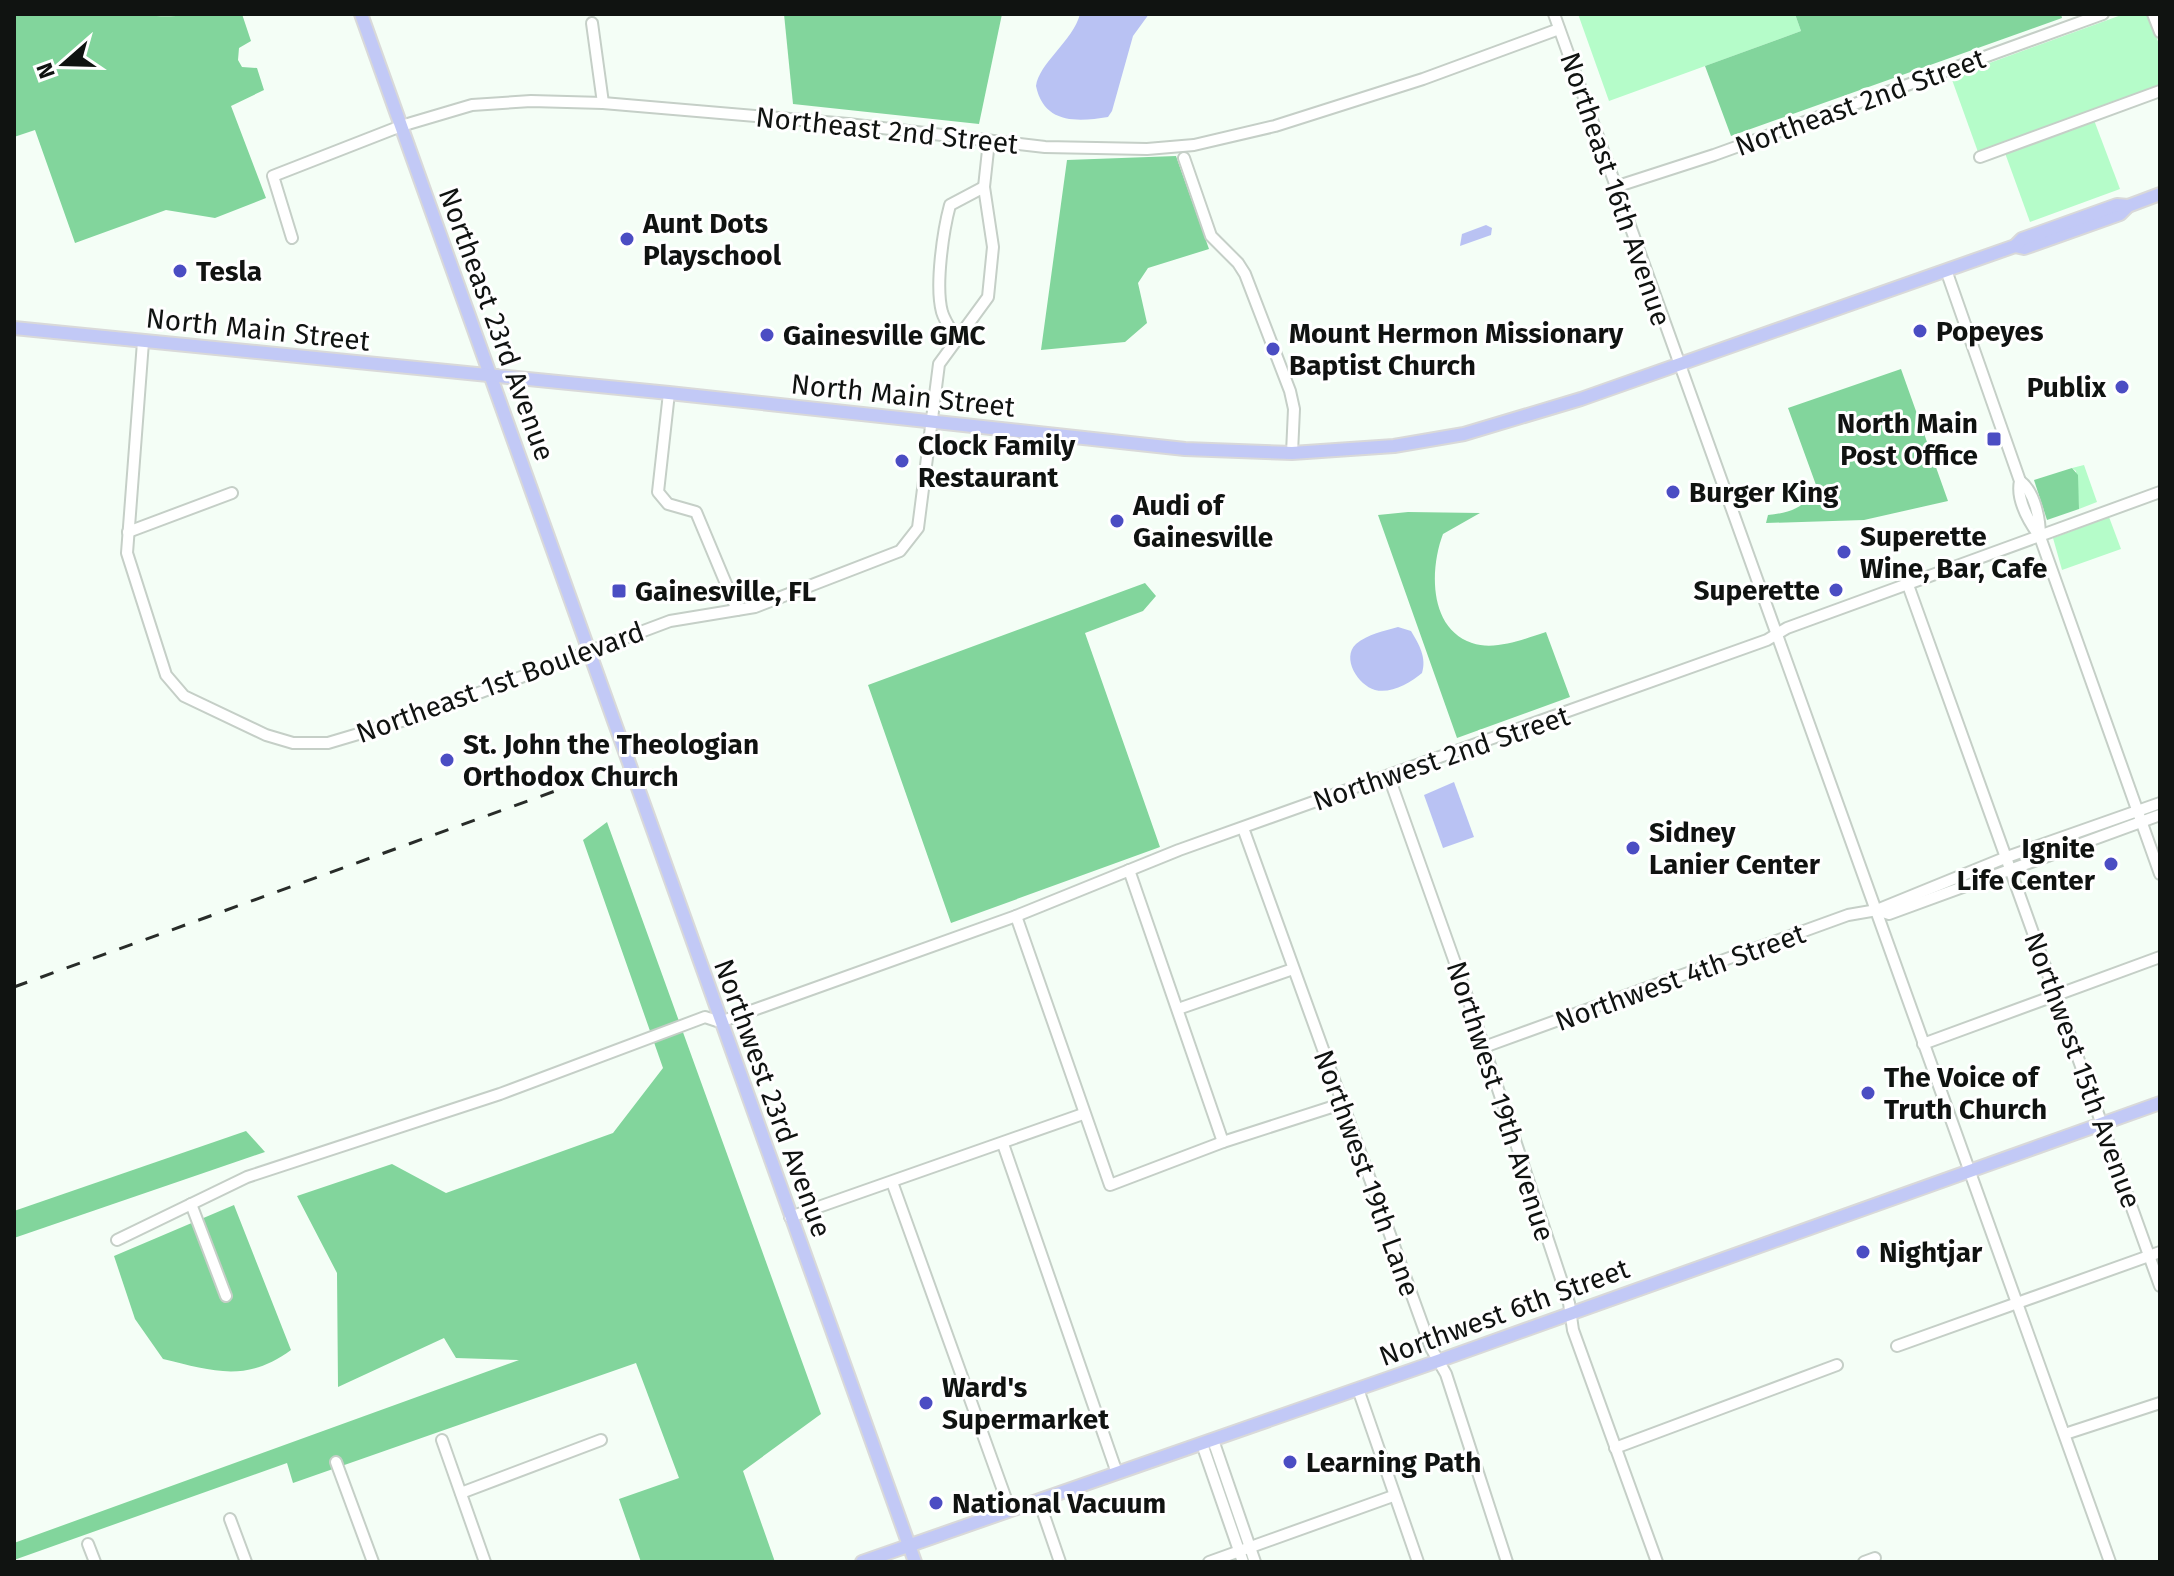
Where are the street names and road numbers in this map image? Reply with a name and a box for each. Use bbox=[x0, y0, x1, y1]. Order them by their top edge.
street label: Northeast 2nd Street bbox=[1731, 42, 1991, 163]
street label: Northeast 16th Avenue bbox=[1553, 48, 1678, 330]
street label: Northeast 2nd Street bbox=[754, 100, 1021, 161]
street label: Northeast 23rd Avenue bbox=[432, 183, 561, 465]
street label: North Main Street bbox=[144, 301, 372, 358]
street label: North Main Street bbox=[789, 367, 1017, 424]
street label: Northeast 1st Boulevard bbox=[352, 615, 649, 750]
street label: Northwest 2nd Street bbox=[1309, 699, 1575, 818]
street label: Northwest 4th Street bbox=[1551, 917, 1810, 1038]
street label: Northwest 15th Avenue bbox=[2017, 928, 2148, 1213]
street label: Northwest 23rd Avenue bbox=[707, 955, 838, 1242]
street label: Northwest 19th Avenue bbox=[1440, 957, 1561, 1245]
street label: Northwest 19th Lane bbox=[1307, 1045, 1427, 1301]
street label: Northwest 6th Street bbox=[1375, 1252, 1634, 1373]

